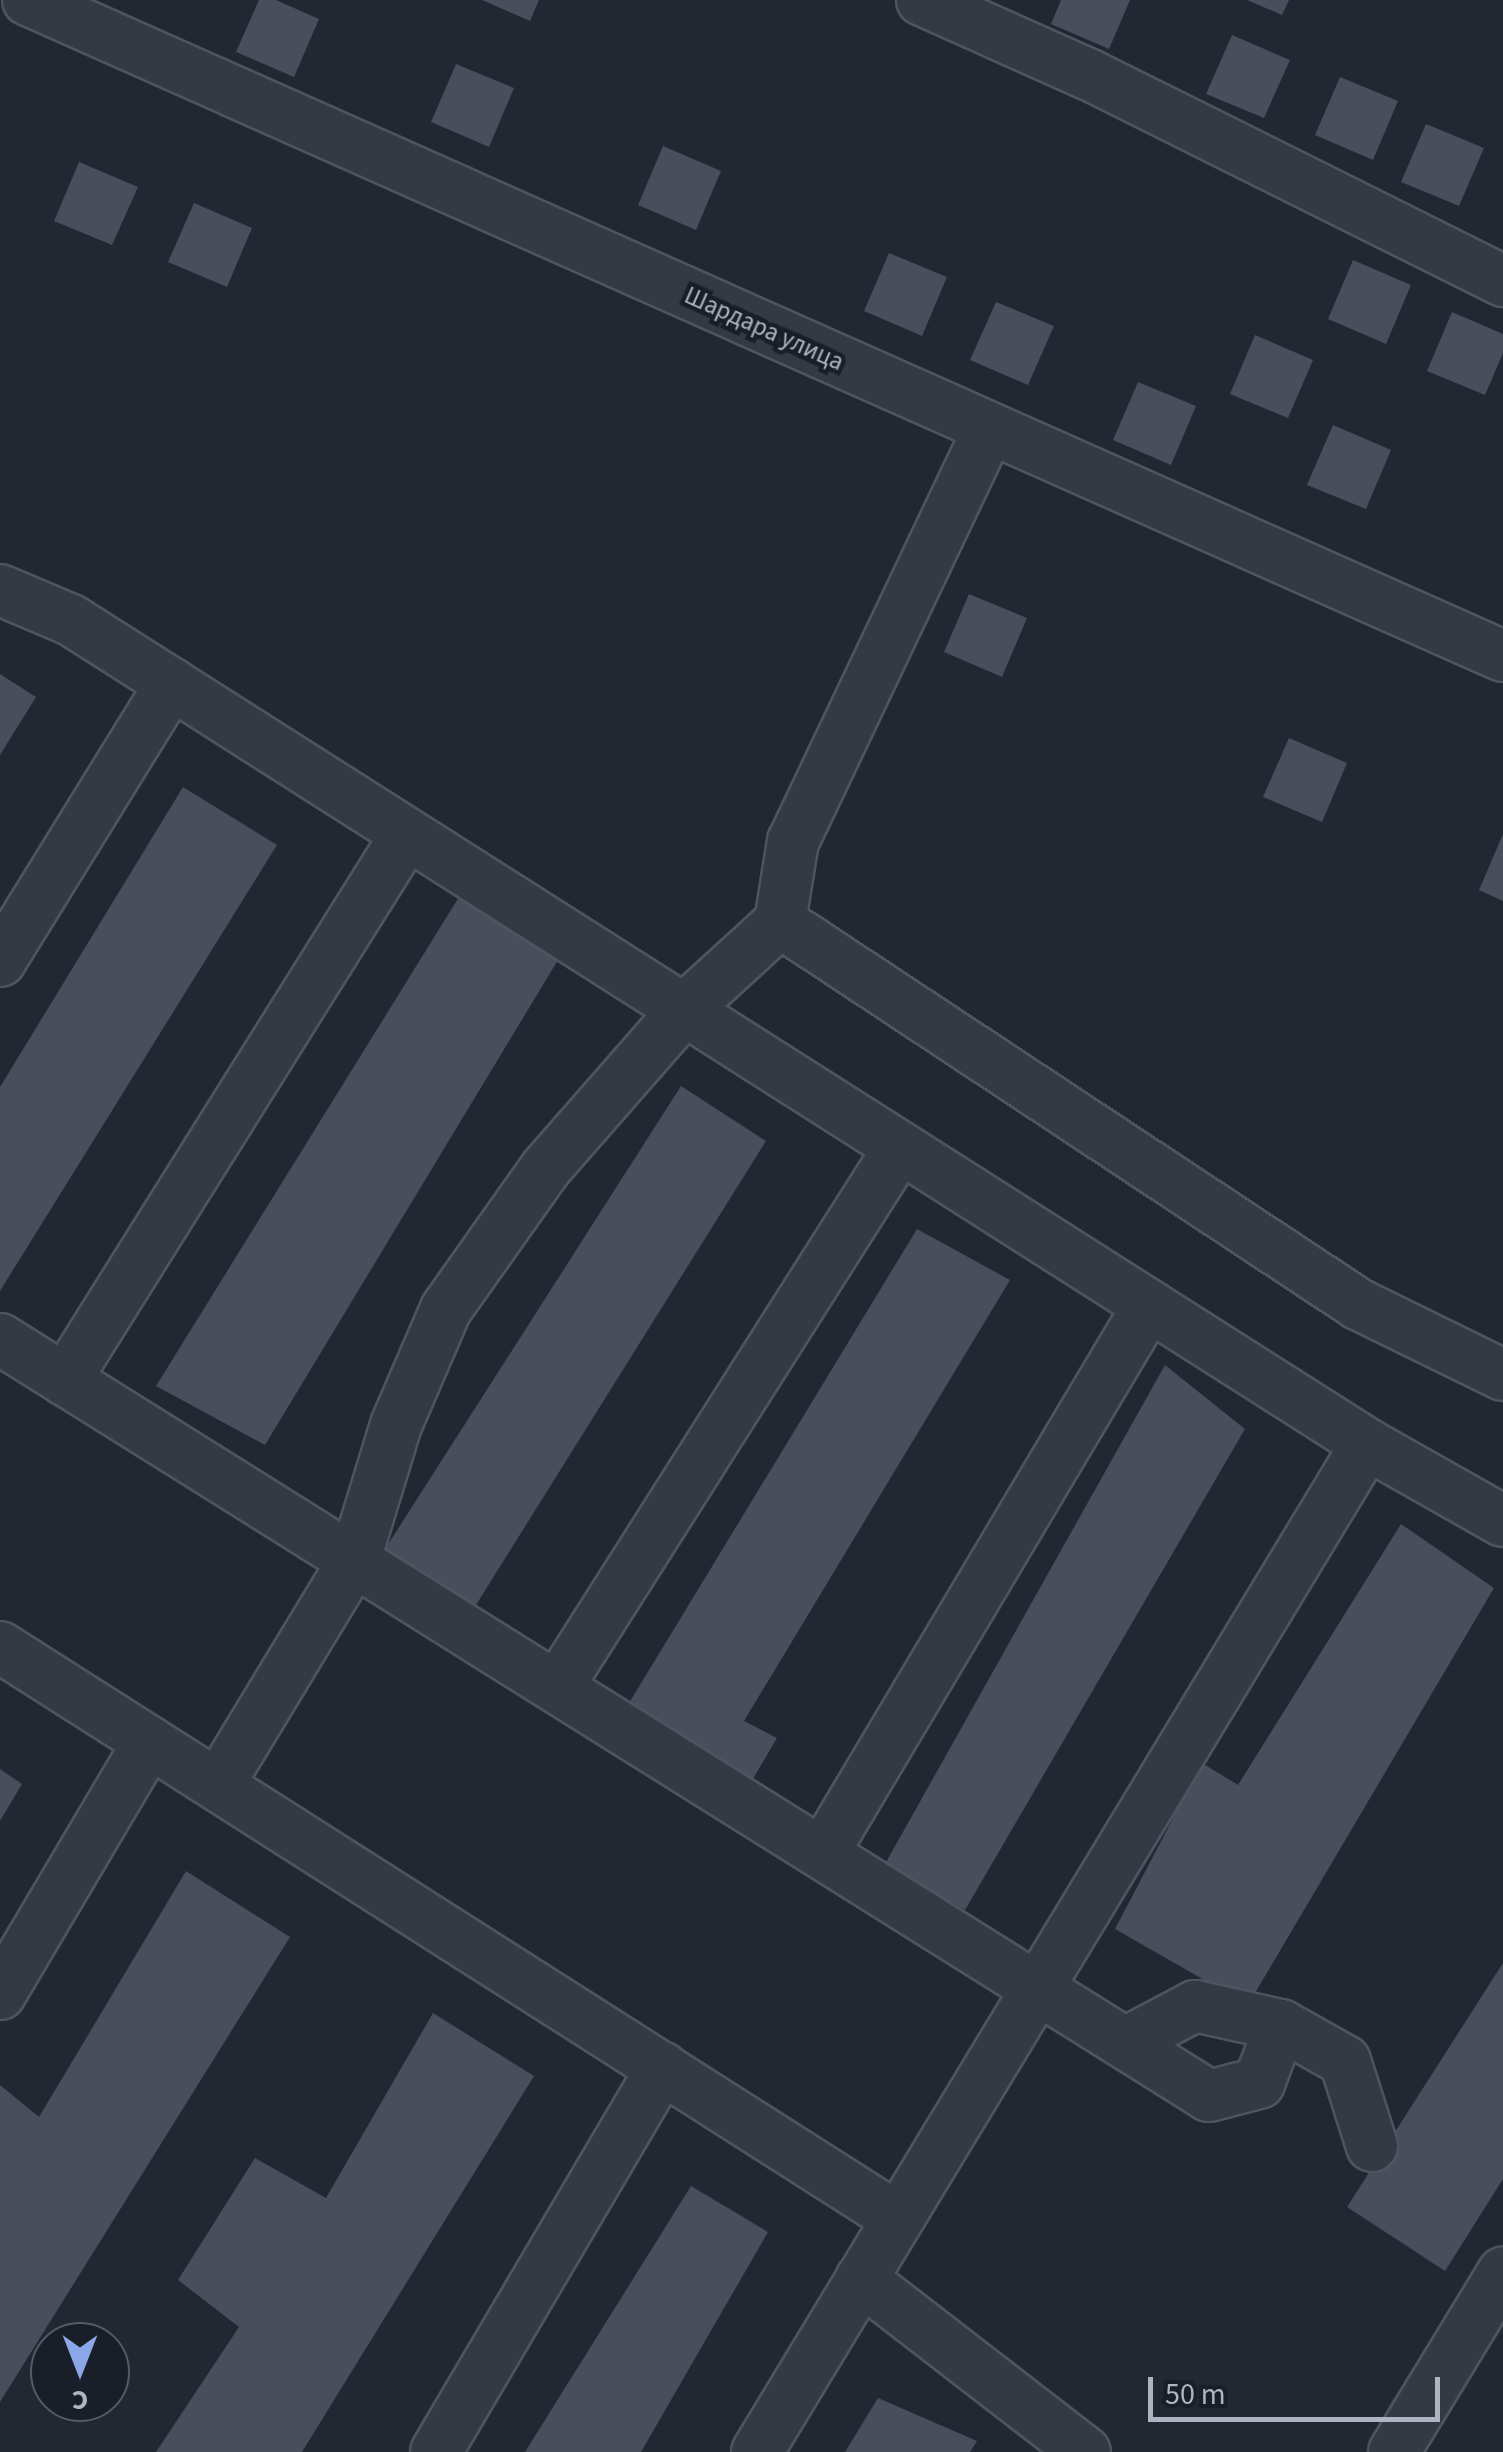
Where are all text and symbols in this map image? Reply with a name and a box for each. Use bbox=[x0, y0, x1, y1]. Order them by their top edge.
street label: Шардара улица bbox=[680, 281, 848, 377]
north arrow bbox=[30, 2322, 130, 2422]
scale bar bbox=[1153, 2357, 1446, 2419]
text: 50 m bbox=[1165, 2373, 1226, 2416]
text: С bbox=[72, 2380, 88, 2420]

